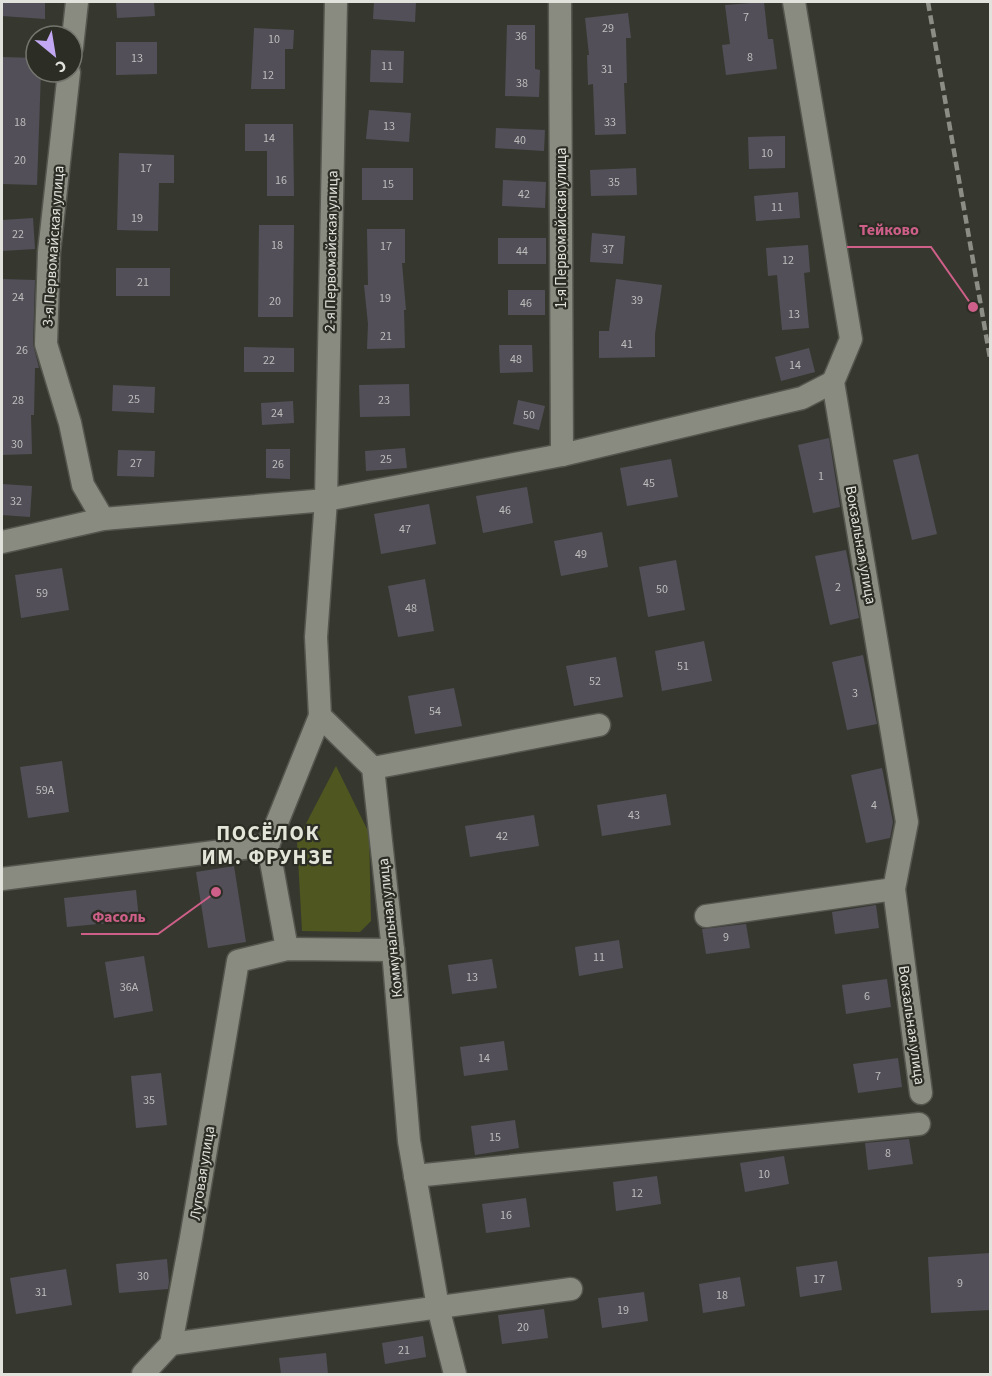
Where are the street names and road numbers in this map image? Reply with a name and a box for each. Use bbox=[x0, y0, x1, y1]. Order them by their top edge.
street label: 1-я Первомайская улица bbox=[551, 147, 572, 309]
street label: 3-я Первомайская улица bbox=[37, 165, 70, 327]
street label: 2-я Первомайская улица bbox=[320, 170, 343, 332]
street label: Вокзальная улица bbox=[840, 484, 881, 606]
street label: Коммунальная улица bbox=[373, 857, 408, 999]
street label: Вокзальная улица bbox=[893, 964, 930, 1086]
street label: Луговая улица bbox=[185, 1124, 220, 1222]

